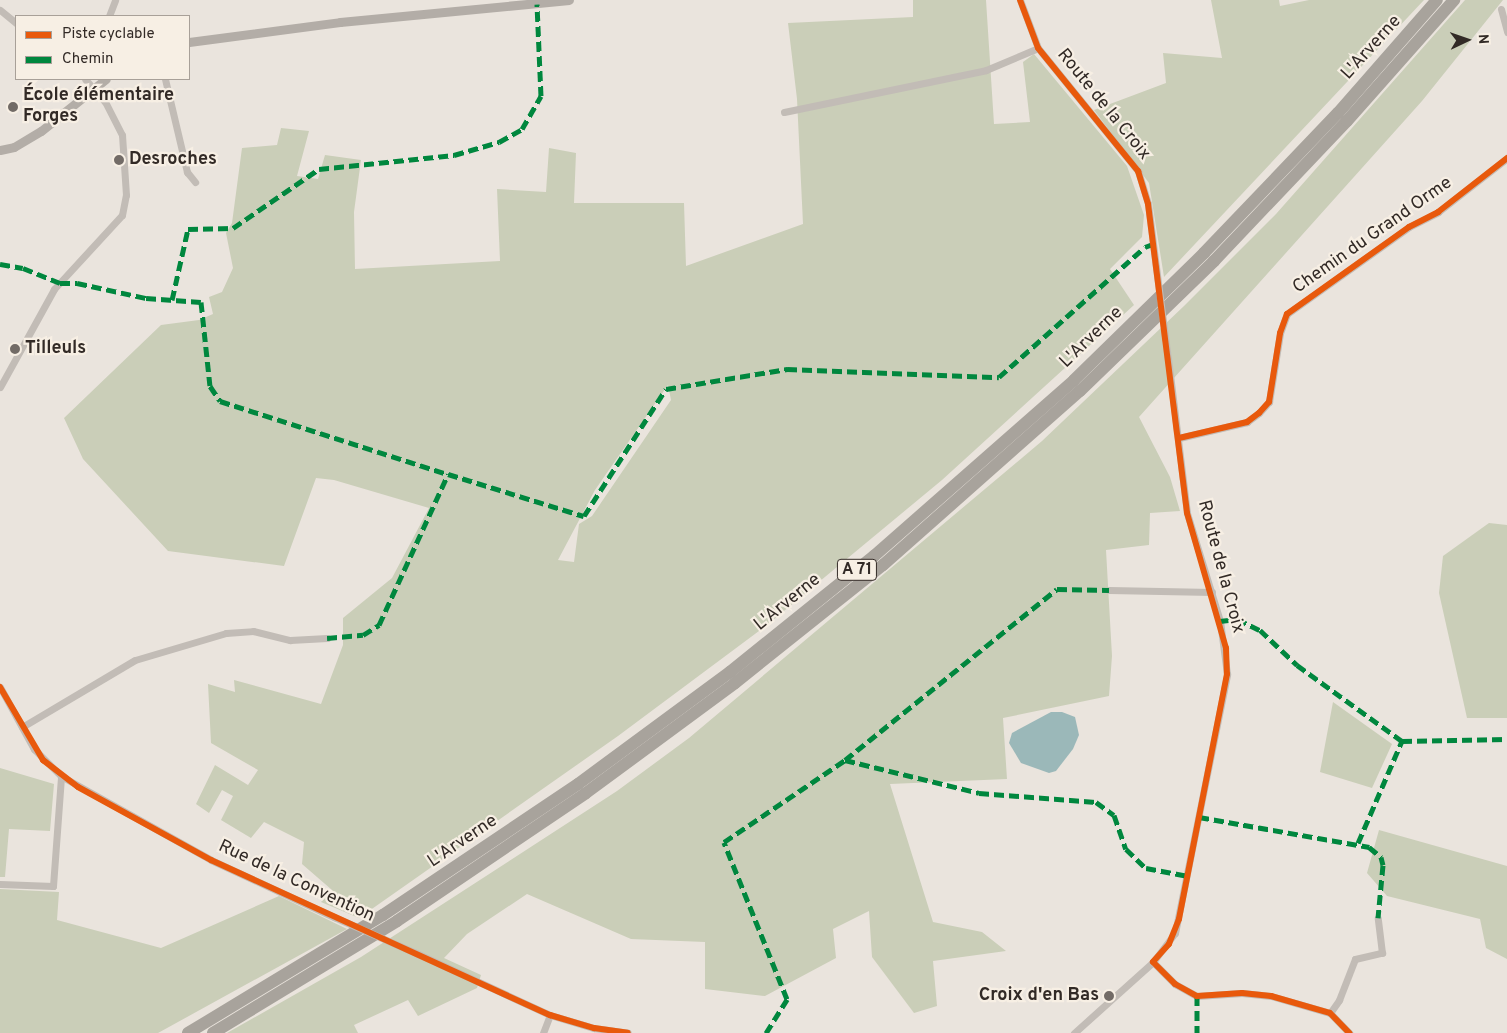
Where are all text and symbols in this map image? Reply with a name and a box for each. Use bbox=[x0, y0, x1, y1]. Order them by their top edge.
street label: L'Arverne bbox=[1337, 11, 1407, 85]
legend bbox=[15, 15, 190, 80]
north arrow bbox=[1442, 15, 1492, 65]
text: Piste cyclable bbox=[62, 25, 155, 44]
text: N bbox=[1474, 34, 1491, 45]
street label: Route de la Croix bbox=[1052, 45, 1154, 165]
text: Chemin bbox=[62, 50, 114, 69]
place label: École élémentaire Forges bbox=[23, 86, 174, 128]
marker: École élémentaire Forges bbox=[7, 101, 19, 113]
place label: Desroches bbox=[129, 149, 217, 171]
marker: Desroches bbox=[113, 154, 125, 166]
street label: Chemin du Grand Orme bbox=[1289, 173, 1457, 299]
street label: L'Arverne bbox=[1056, 303, 1128, 373]
place label: Tilleuls bbox=[25, 338, 86, 360]
marker: Tilleuls bbox=[9, 343, 21, 355]
street label: Route de la Croix bbox=[1192, 498, 1248, 636]
road number: A 71 bbox=[836, 556, 878, 584]
street label: L'Arverne bbox=[750, 570, 826, 636]
street label: L'Arverne bbox=[424, 811, 502, 873]
street label: Rue de la Convention bbox=[214, 836, 378, 928]
place label: Croix d'en Bas bbox=[979, 985, 1099, 1007]
marker: Croix d'en Bas bbox=[1103, 990, 1115, 1002]

